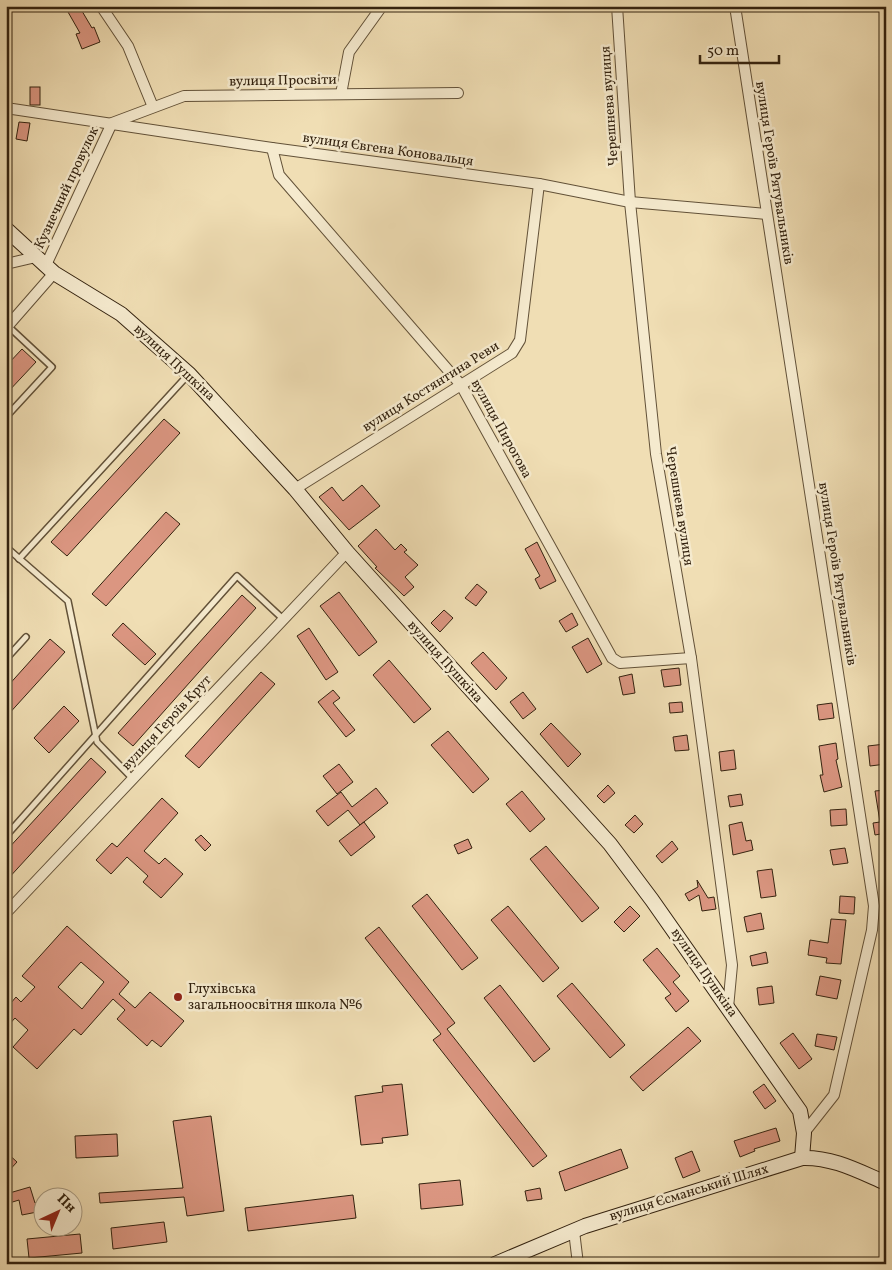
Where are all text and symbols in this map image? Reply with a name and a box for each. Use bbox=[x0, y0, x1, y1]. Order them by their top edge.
scale bar bbox=[700, 32, 778, 64]
text: 50 m bbox=[707, 41, 739, 62]
street label: Черешнева вулиця bbox=[596, 45, 624, 167]
street label: вулиця Просвіти bbox=[229, 71, 337, 91]
street label: вулиця Героїв Рятувальників bbox=[750, 80, 798, 266]
street label: Кузнечний провулок bbox=[30, 123, 104, 252]
street label: вулиця Євгена Коновальця bbox=[301, 129, 475, 171]
street label: вулиця Пушкіна bbox=[129, 320, 219, 406]
street label: вулиця Костянтина Реви bbox=[359, 337, 503, 437]
street label: вулиця Пирогова bbox=[466, 376, 536, 482]
street label: Черешнева вулиця bbox=[660, 445, 698, 567]
street label: вулиця Героїв Рятувальників bbox=[813, 481, 861, 667]
street label: вулиця Пушкіна bbox=[403, 617, 487, 707]
street label: вулиця Героїв Крут bbox=[118, 671, 216, 775]
street label: вулиця Пушкіна bbox=[666, 925, 742, 1021]
place label: Глухівська загальноосвітня школа №6 bbox=[188, 980, 362, 1015]
marker: Глухівська загальноосвітня школа №6 bbox=[172, 991, 184, 1003]
street label: вулиця Єсманський Шлях bbox=[607, 1160, 771, 1226]
north arrow bbox=[32, 1188, 82, 1238]
text: Пн bbox=[52, 1190, 80, 1217]

